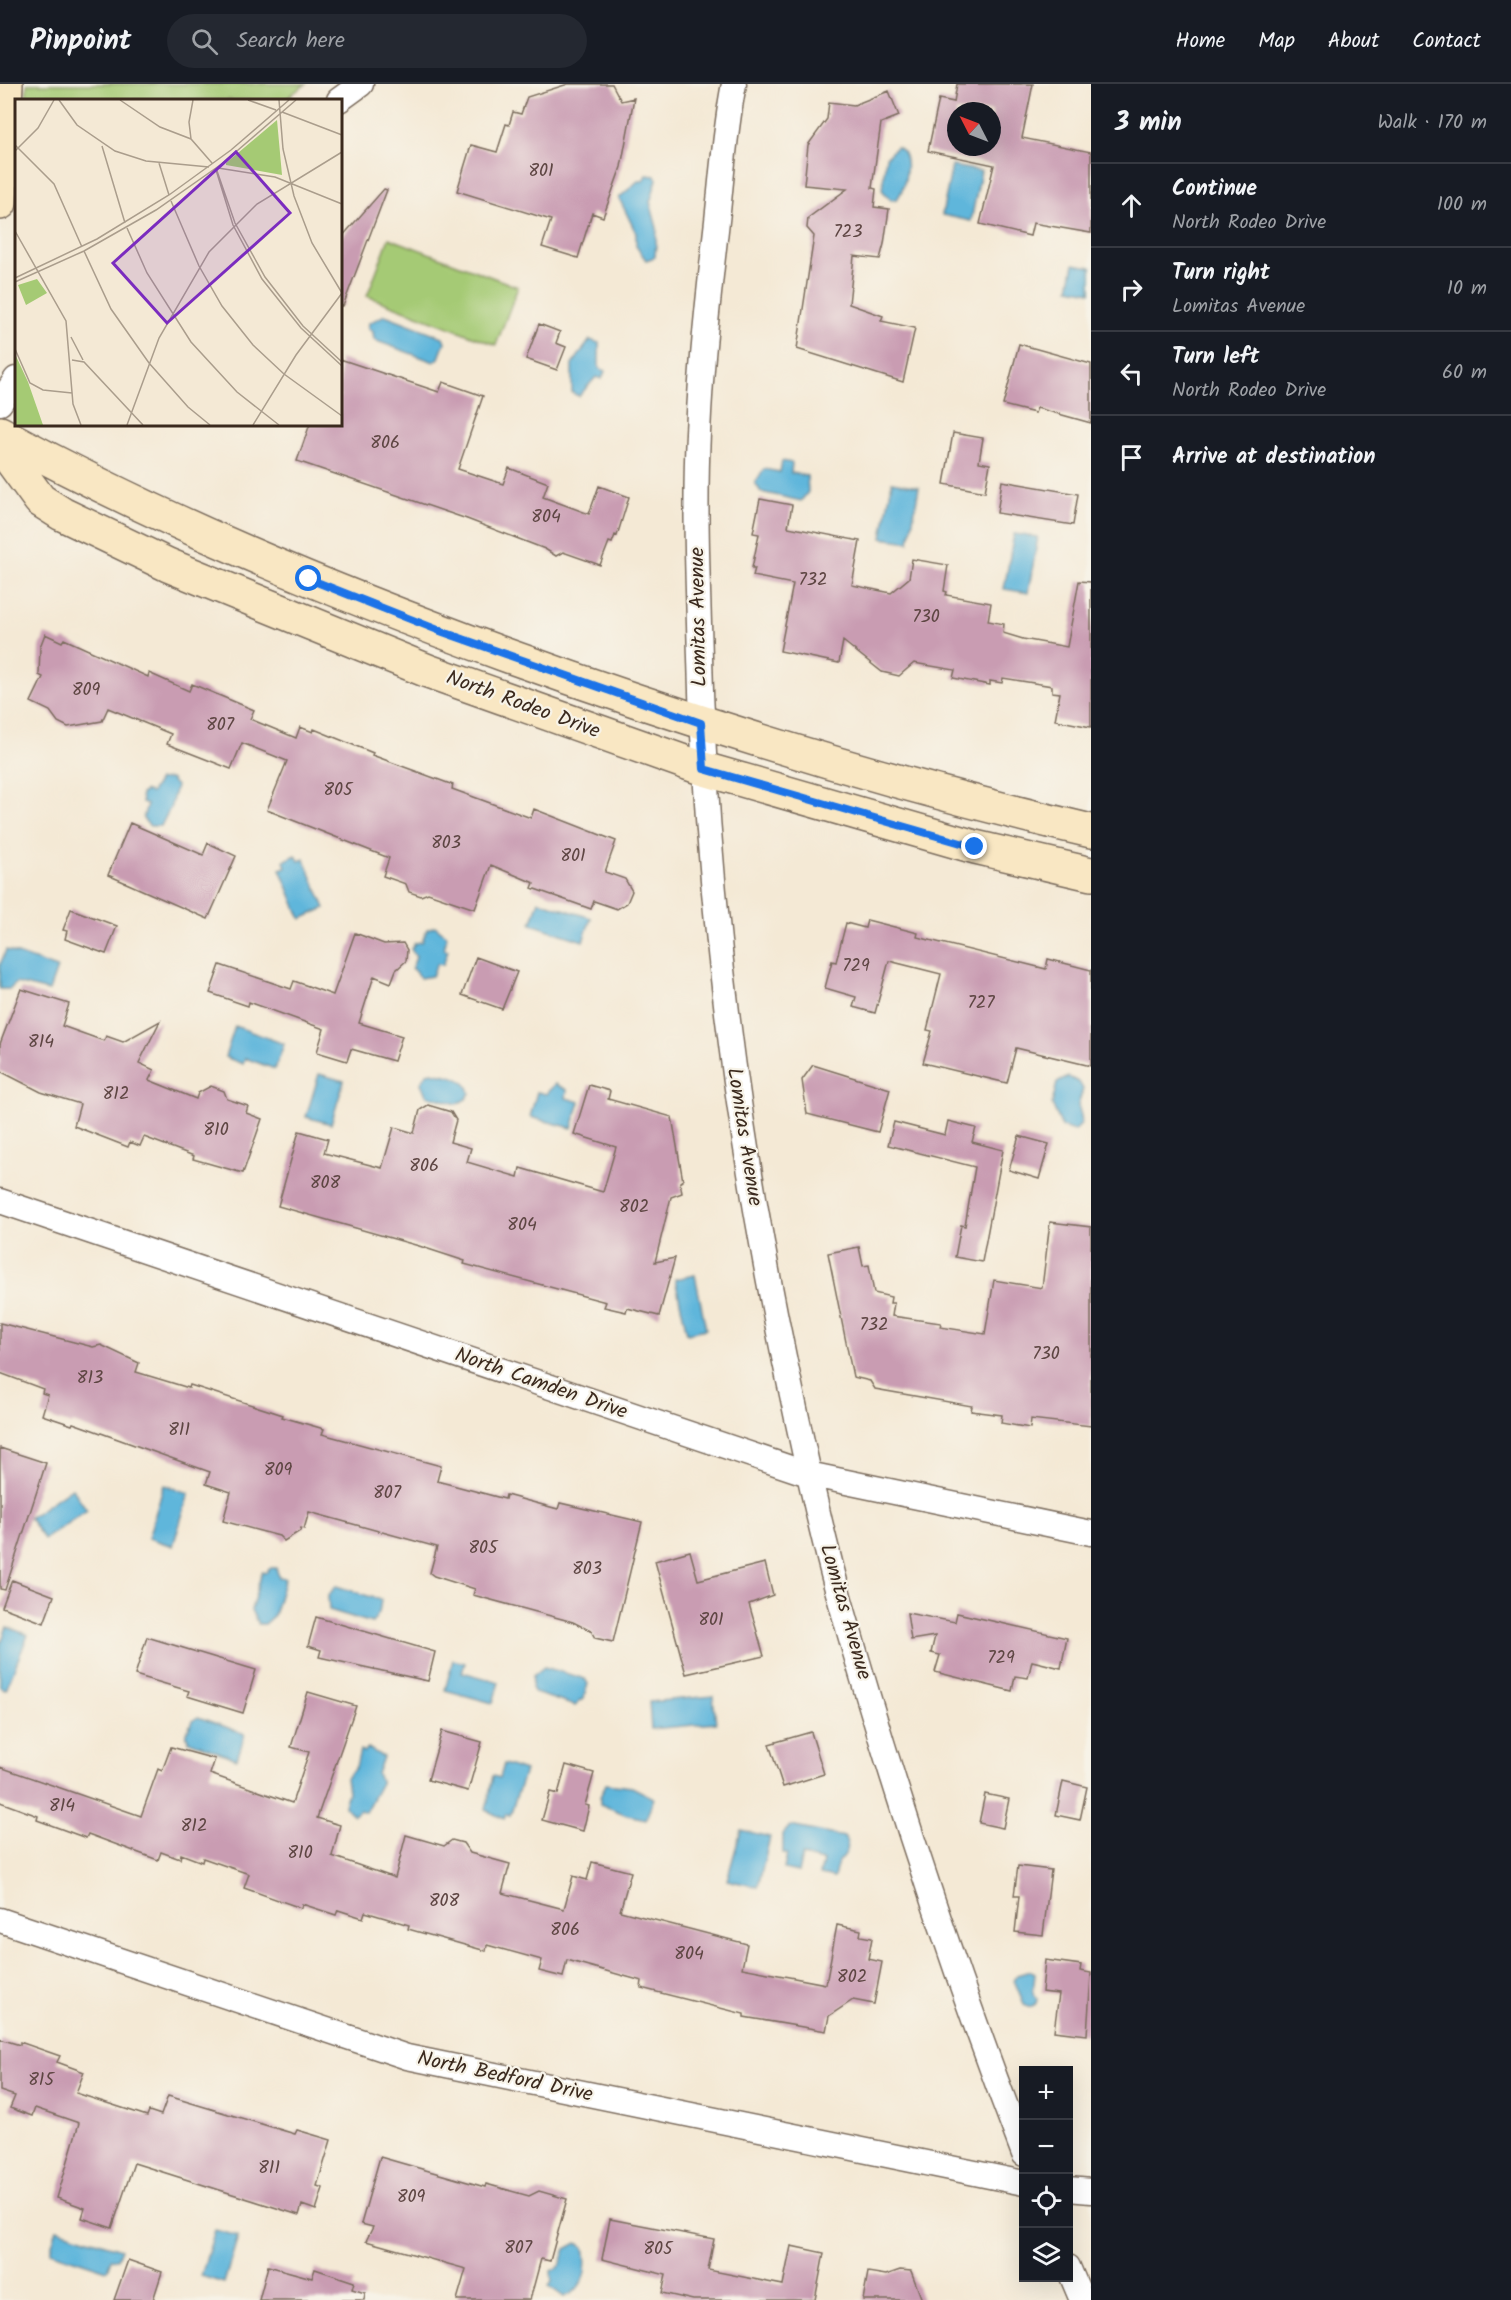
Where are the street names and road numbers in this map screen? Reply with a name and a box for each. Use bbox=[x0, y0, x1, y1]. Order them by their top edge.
street label: Lomitas Avenue bbox=[681, 546, 717, 687]
street label: North Rodeo Drive bbox=[441, 662, 605, 748]
street label: Lomitas Avenue bbox=[717, 1065, 771, 1209]
street label: North Camden Drive bbox=[450, 1339, 632, 1429]
street label: Lomitas Avenue bbox=[810, 1540, 880, 1684]
street label: North Bedford Drive bbox=[414, 2042, 596, 2112]

